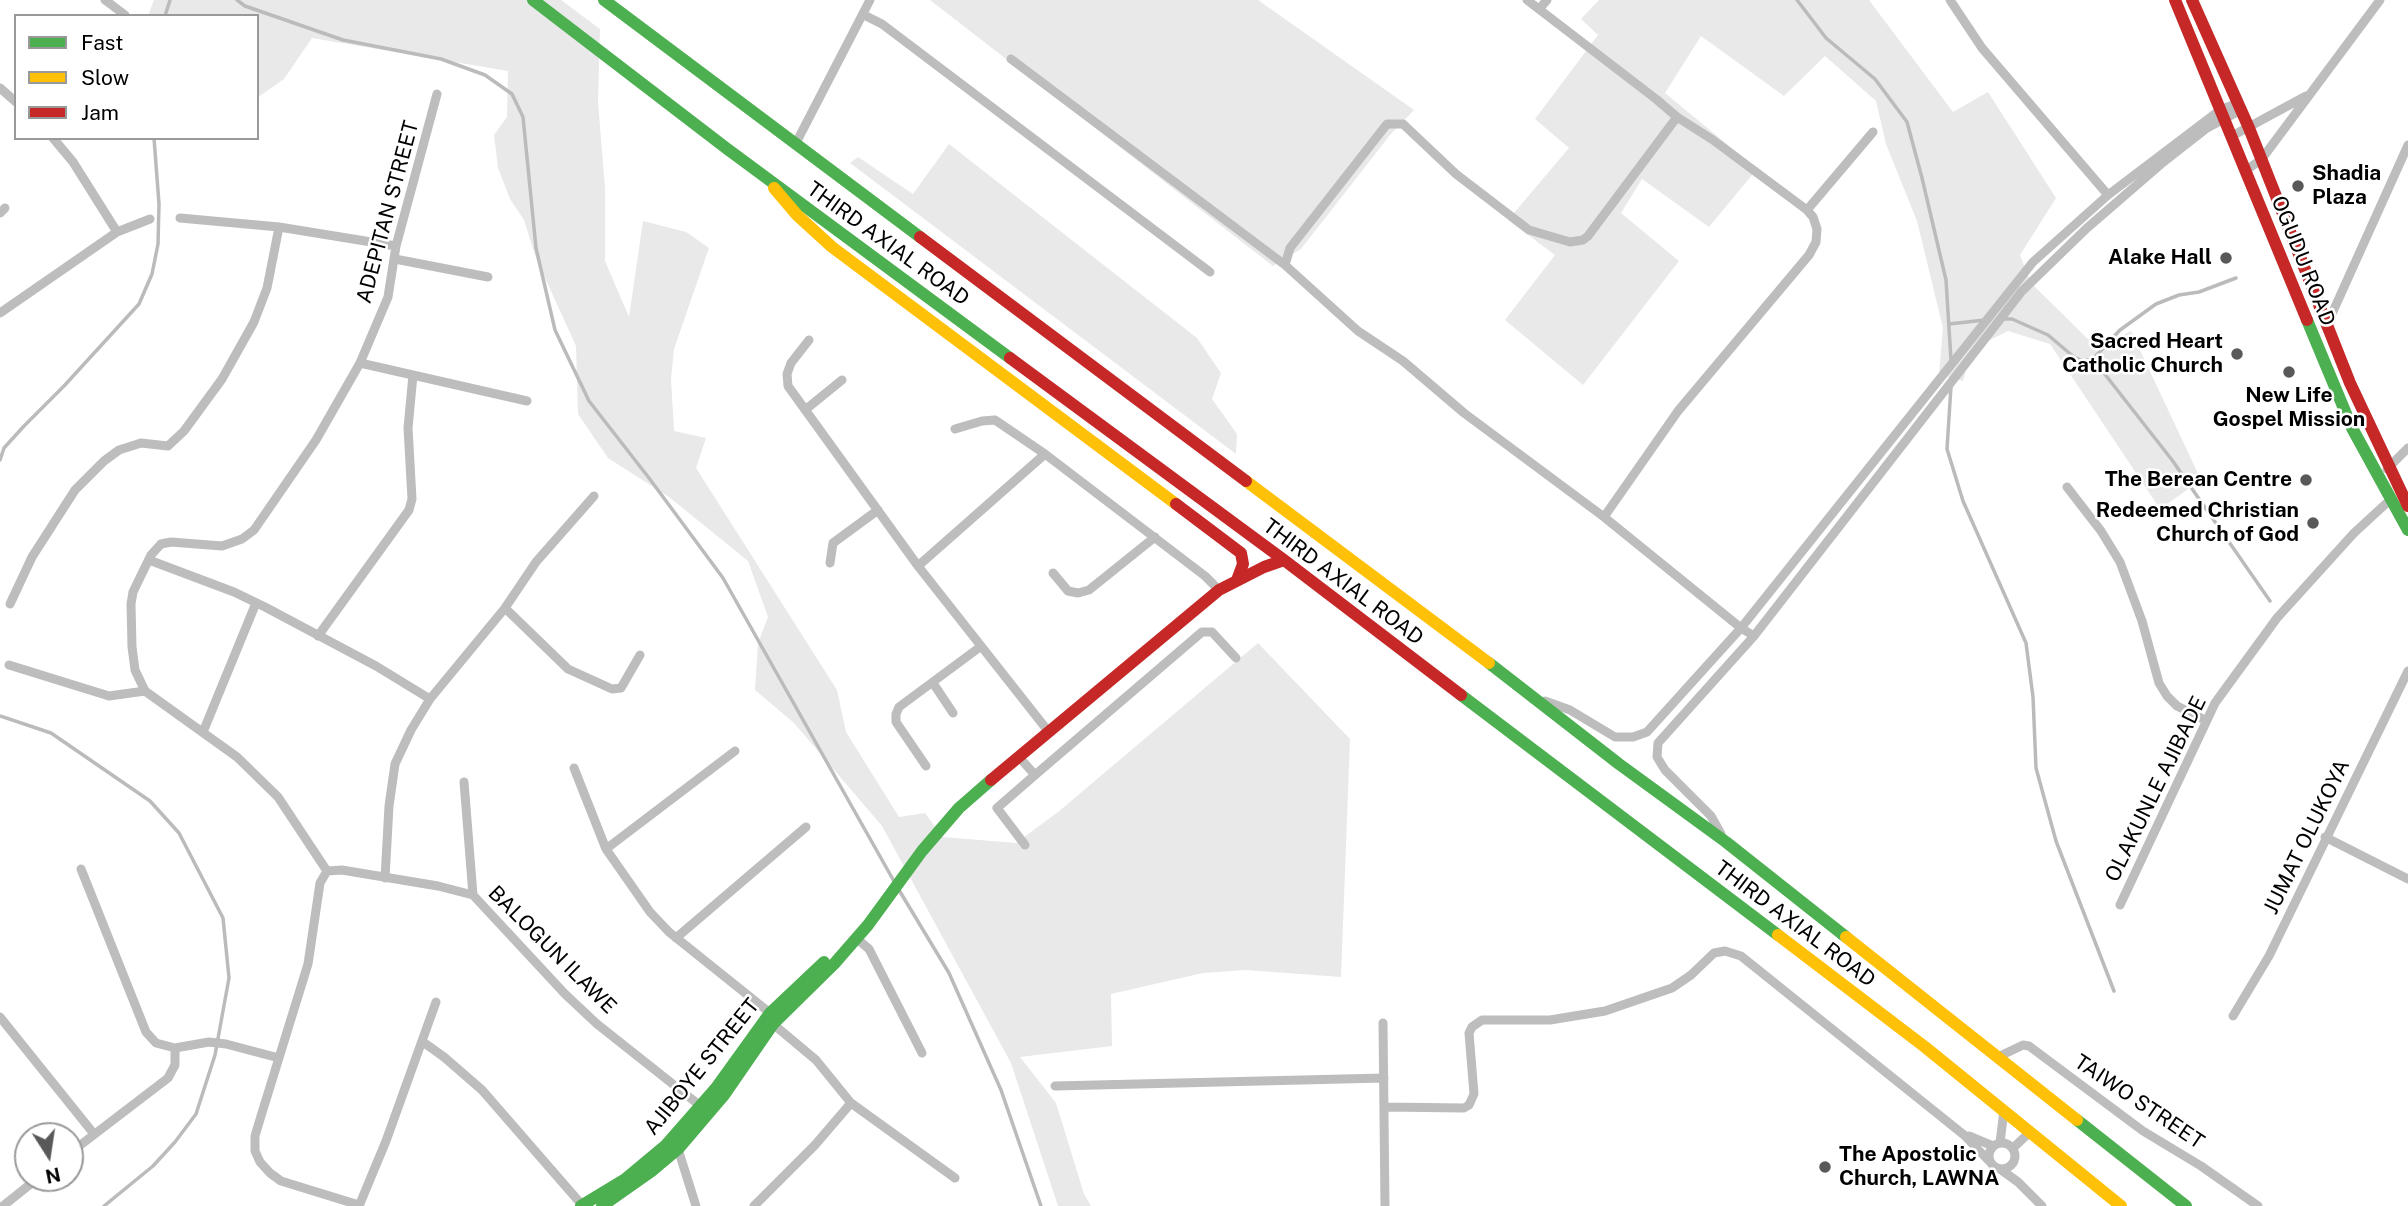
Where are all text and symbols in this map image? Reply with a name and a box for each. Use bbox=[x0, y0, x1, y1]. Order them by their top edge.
legend bbox=[14, 14, 259, 140]
text: Fast bbox=[81, 30, 123, 55]
text: Slow bbox=[81, 65, 129, 90]
text: Jam bbox=[81, 100, 119, 125]
street label: ADEPITAN STREET bbox=[352, 118, 424, 306]
place label: Shadia Plaza bbox=[2312, 161, 2381, 211]
street label: THIRD AXIAL ROAD bbox=[802, 177, 974, 311]
marker: Shadia Plaza bbox=[2290, 178, 2306, 194]
street label: OGUDU ROAD bbox=[2265, 192, 2341, 330]
place label: Alake Hall bbox=[2108, 245, 2212, 271]
marker: Alake Hall bbox=[2218, 250, 2234, 266]
place label: Sacred Heart Catholic Church bbox=[2062, 329, 2223, 379]
marker: Sacred Heart Catholic Church bbox=[2229, 346, 2245, 362]
marker: New Life Gospel Mission bbox=[2281, 364, 2297, 380]
place label: New Life Gospel Mission bbox=[2213, 383, 2365, 433]
place label: The Berean Centre bbox=[2105, 467, 2292, 493]
marker: The Berean Centre bbox=[2298, 472, 2314, 488]
place label: Redeemed Christian Church of God bbox=[2096, 498, 2299, 548]
street label: THIRD AXIAL ROAD bbox=[1258, 513, 1428, 651]
marker: Redeemed Christian Church of God bbox=[2305, 515, 2321, 531]
street label: OLAKUNLE AJIBADE bbox=[2100, 692, 2212, 886]
street label: JUMAT OLUKOYA bbox=[2259, 755, 2355, 919]
street label: THIRD AXIAL ROAD bbox=[1710, 855, 1880, 993]
street label: BALOGUN ILAWE bbox=[483, 881, 621, 1019]
street label: AJIBOYE STREET bbox=[639, 994, 765, 1140]
street label: TAIWO STREET bbox=[2069, 1049, 2209, 1155]
north arrow bbox=[14, 1122, 84, 1192]
place label: The Apostolic Church, LAWNA bbox=[1839, 1142, 2000, 1192]
marker: The Apostolic Church, LAWNA bbox=[1817, 1159, 1833, 1175]
text: N bbox=[43, 1163, 63, 1188]

